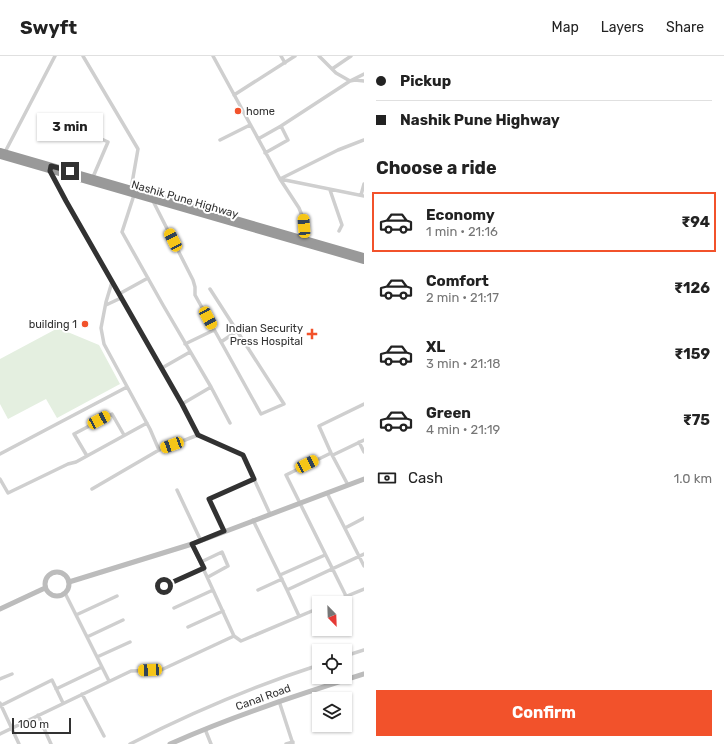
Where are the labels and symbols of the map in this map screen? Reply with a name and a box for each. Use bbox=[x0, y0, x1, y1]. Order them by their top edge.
place label: home bbox=[246, 105, 275, 118]
marker: home bbox=[233, 106, 243, 116]
callout: 3 min bbox=[37, 113, 103, 141]
route end bbox=[61, 162, 79, 180]
street label: Nashik Pune Highway bbox=[130, 178, 240, 221]
car bbox=[297, 214, 311, 238]
car bbox=[162, 227, 184, 253]
car bbox=[197, 305, 219, 331]
place label: building 1 bbox=[29, 318, 77, 331]
marker: building 1 bbox=[80, 319, 90, 329]
place label: Indian Security Press Hospital bbox=[226, 322, 303, 348]
marker: Indian Security Press Hospital bbox=[306, 328, 318, 340]
car bbox=[86, 409, 112, 431]
car bbox=[159, 435, 185, 455]
car bbox=[294, 453, 320, 475]
route start bbox=[155, 577, 173, 595]
north arrow bbox=[312, 596, 352, 636]
car bbox=[138, 663, 162, 677]
street label: Canal Road bbox=[234, 682, 292, 713]
scale bar bbox=[12, 716, 71, 735]

